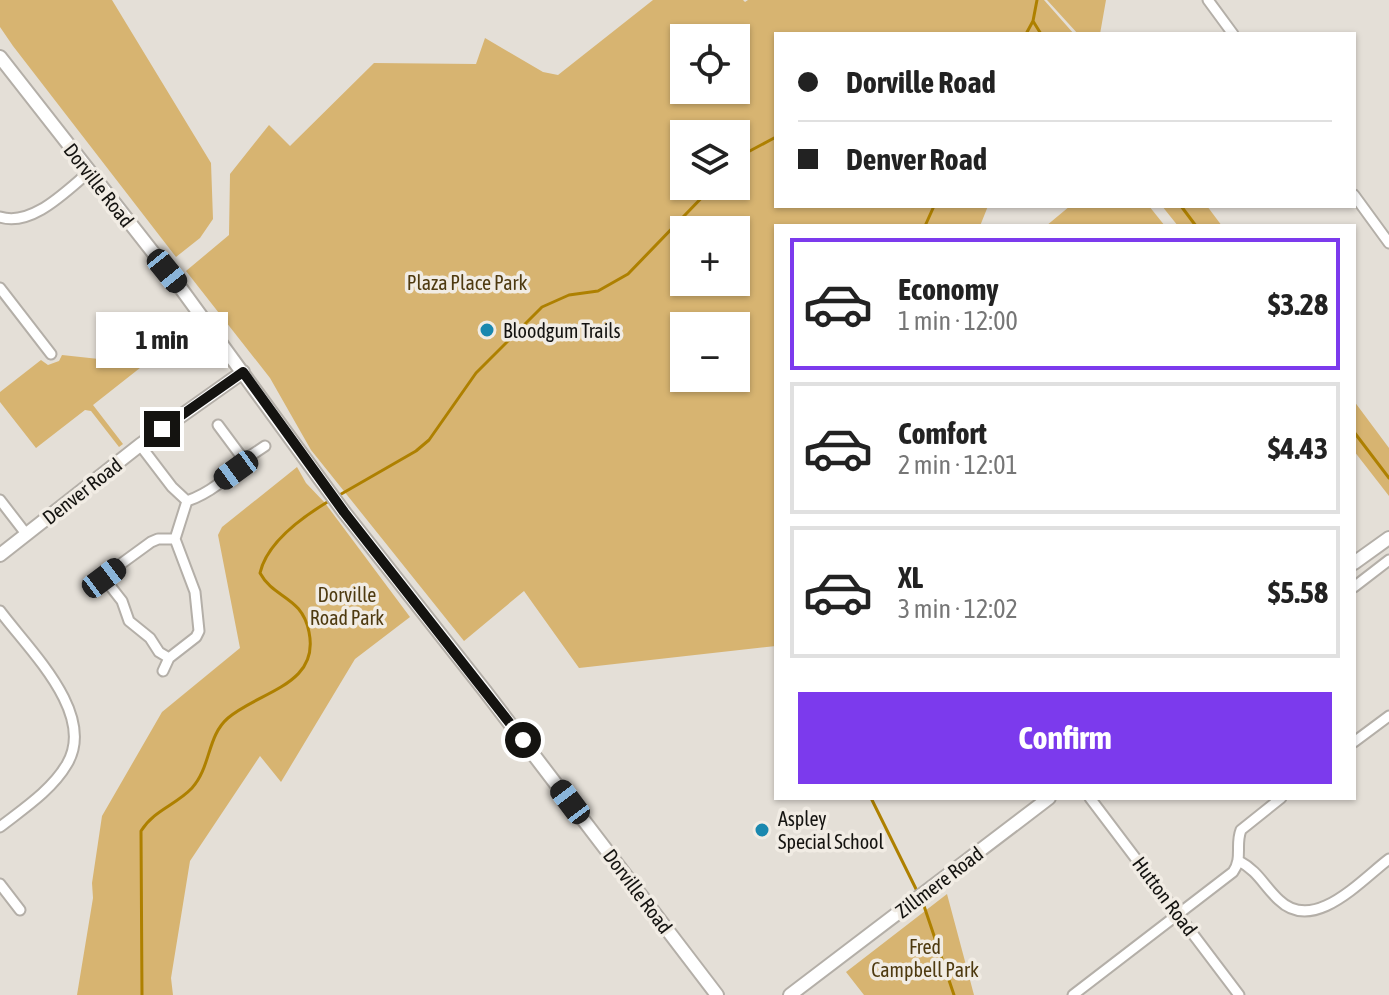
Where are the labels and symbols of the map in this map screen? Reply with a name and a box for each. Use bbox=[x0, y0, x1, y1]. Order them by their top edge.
street label: Dorville Road bbox=[59, 139, 139, 231]
car bbox=[143, 245, 191, 297]
park label: Plaza Place Park bbox=[407, 271, 528, 294]
callout: 1 min bbox=[96, 313, 228, 369]
place label: Bloodgum Trails bbox=[503, 319, 621, 342]
marker: Bloodgum Trails bbox=[478, 321, 496, 339]
route end bbox=[144, 411, 180, 447]
car bbox=[210, 446, 262, 494]
street label: Denver Road bbox=[38, 453, 126, 529]
car bbox=[78, 554, 130, 602]
park label: Dorville Road Park bbox=[310, 583, 384, 629]
route start bbox=[505, 722, 541, 758]
car bbox=[546, 776, 594, 828]
place label: Aspley Special School bbox=[778, 807, 884, 853]
marker: Aspley Special School bbox=[753, 821, 771, 839]
street label: Zillmere Road bbox=[891, 842, 987, 922]
street label: Dorville Road bbox=[599, 844, 677, 938]
street label: Hutton Road bbox=[1128, 852, 1202, 940]
park label: Fred Campbell Park bbox=[871, 935, 979, 981]

